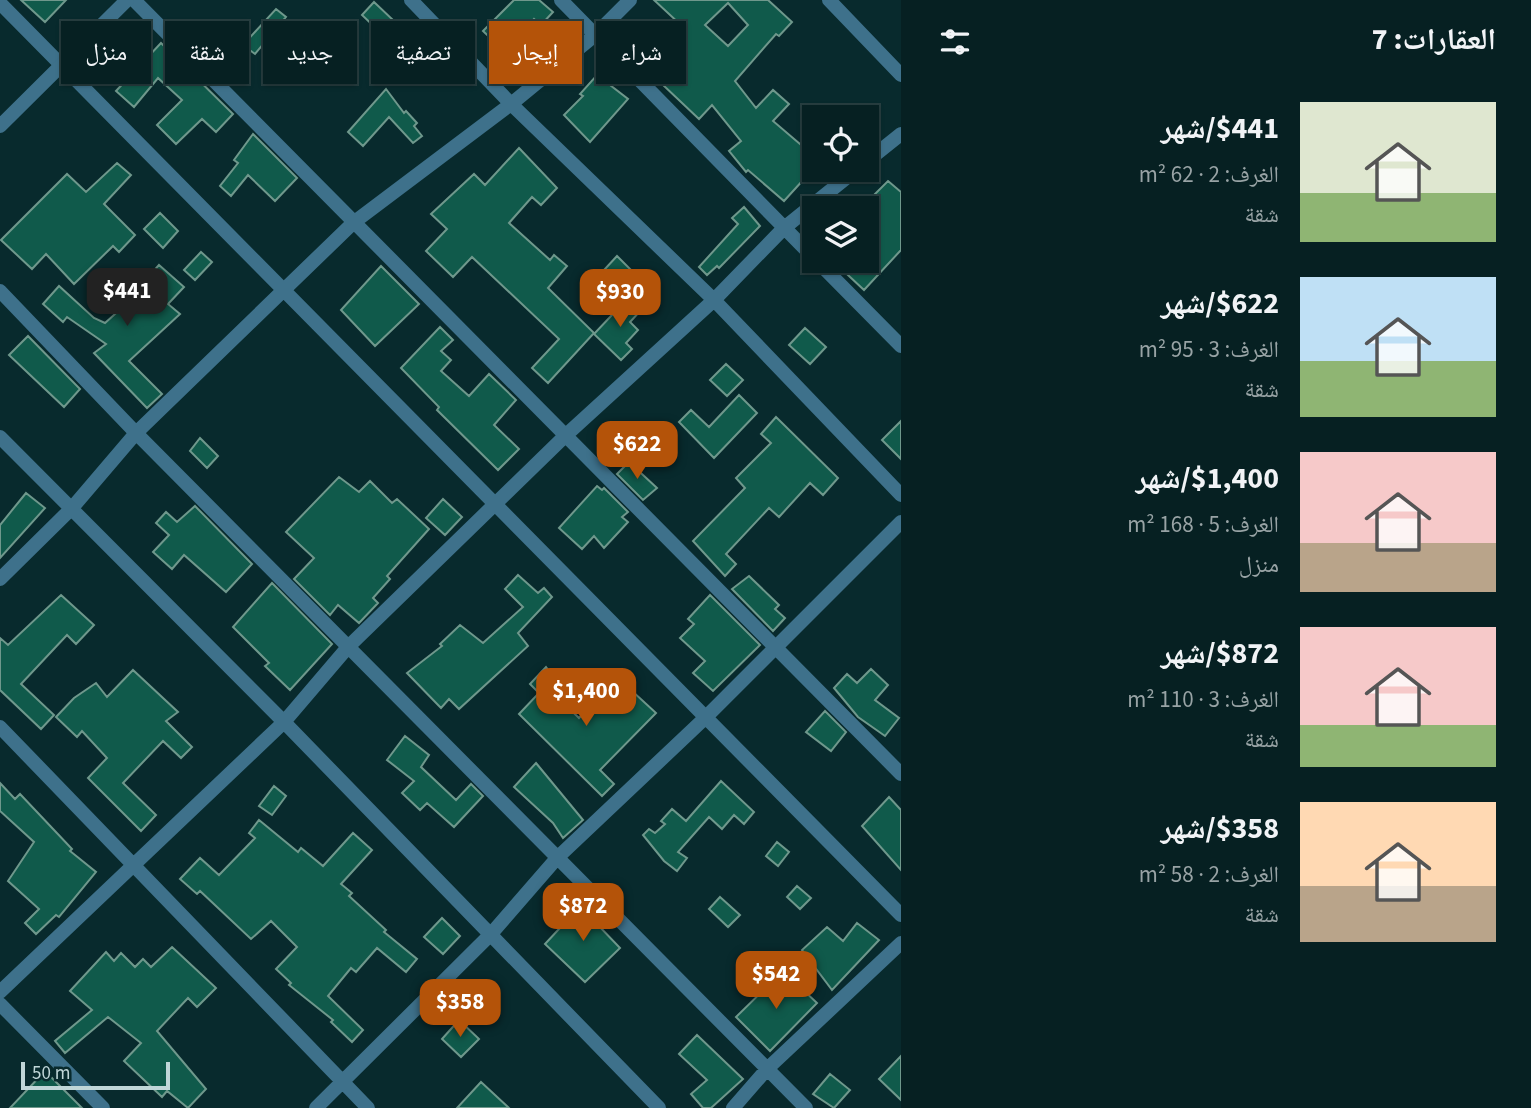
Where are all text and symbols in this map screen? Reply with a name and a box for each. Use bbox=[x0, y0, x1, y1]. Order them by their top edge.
text: العقارات: 7 bbox=[1372, 18, 1496, 61]
chip: منزل bbox=[61, 21, 151, 84]
chip: شقة bbox=[165, 21, 249, 84]
chip: جديد bbox=[263, 21, 357, 84]
chip: تصفية bbox=[371, 21, 475, 84]
chip: إيجار bbox=[489, 21, 582, 84]
chip: شراء bbox=[596, 21, 686, 84]
icon: filters bbox=[936, 23, 974, 61]
map controls bbox=[802, 105, 879, 273]
button: locate bbox=[802, 105, 879, 182]
text: $441/شهر bbox=[1161, 107, 1279, 150]
icon: home bbox=[1356, 130, 1440, 214]
text: الغرف: 2 · 62 m² bbox=[1139, 158, 1279, 191]
button: layers bbox=[802, 196, 879, 273]
text: شقة bbox=[1245, 198, 1279, 231]
pin: $441 bbox=[86, 268, 168, 328]
pin: $930 bbox=[579, 270, 661, 329]
text: $441 bbox=[103, 274, 151, 307]
text: $930 bbox=[596, 275, 644, 308]
text: $622/شهر bbox=[1161, 282, 1279, 325]
icon: home bbox=[1356, 305, 1440, 389]
text: الغرف: 3 · 95 m² bbox=[1139, 333, 1279, 366]
text: شقة bbox=[1245, 373, 1279, 406]
pin: $622 bbox=[596, 421, 678, 481]
text: $622 bbox=[613, 427, 661, 460]
text: $1,400/شهر bbox=[1136, 457, 1279, 500]
icon: home bbox=[1356, 480, 1440, 564]
text: الغرف: 5 · 168 m² bbox=[1127, 508, 1279, 541]
text: منزل bbox=[1239, 548, 1279, 581]
text: $872/شهر bbox=[1161, 632, 1279, 675]
icon: home bbox=[1356, 655, 1440, 739]
pin: $1,400 bbox=[529, 668, 643, 728]
text: $1,400 bbox=[552, 674, 620, 707]
text: الغرف: 3 · 110 m² bbox=[1127, 683, 1279, 716]
text: شقة bbox=[1245, 723, 1279, 756]
text: $358/شهر bbox=[1161, 807, 1279, 850]
icon: home bbox=[1356, 830, 1440, 914]
text: الغرف: 2 · 58 m² bbox=[1139, 858, 1279, 891]
pin: $872 bbox=[542, 884, 624, 943]
text: $872 bbox=[559, 889, 607, 922]
text: شقة bbox=[1245, 898, 1279, 931]
pin: $542 bbox=[735, 951, 817, 1011]
text: $542 bbox=[752, 957, 800, 990]
pin: $358 bbox=[419, 979, 501, 1039]
text: $358 bbox=[436, 985, 484, 1018]
scale bar bbox=[21, 1059, 170, 1091]
text: 50 m bbox=[32, 1060, 70, 1087]

